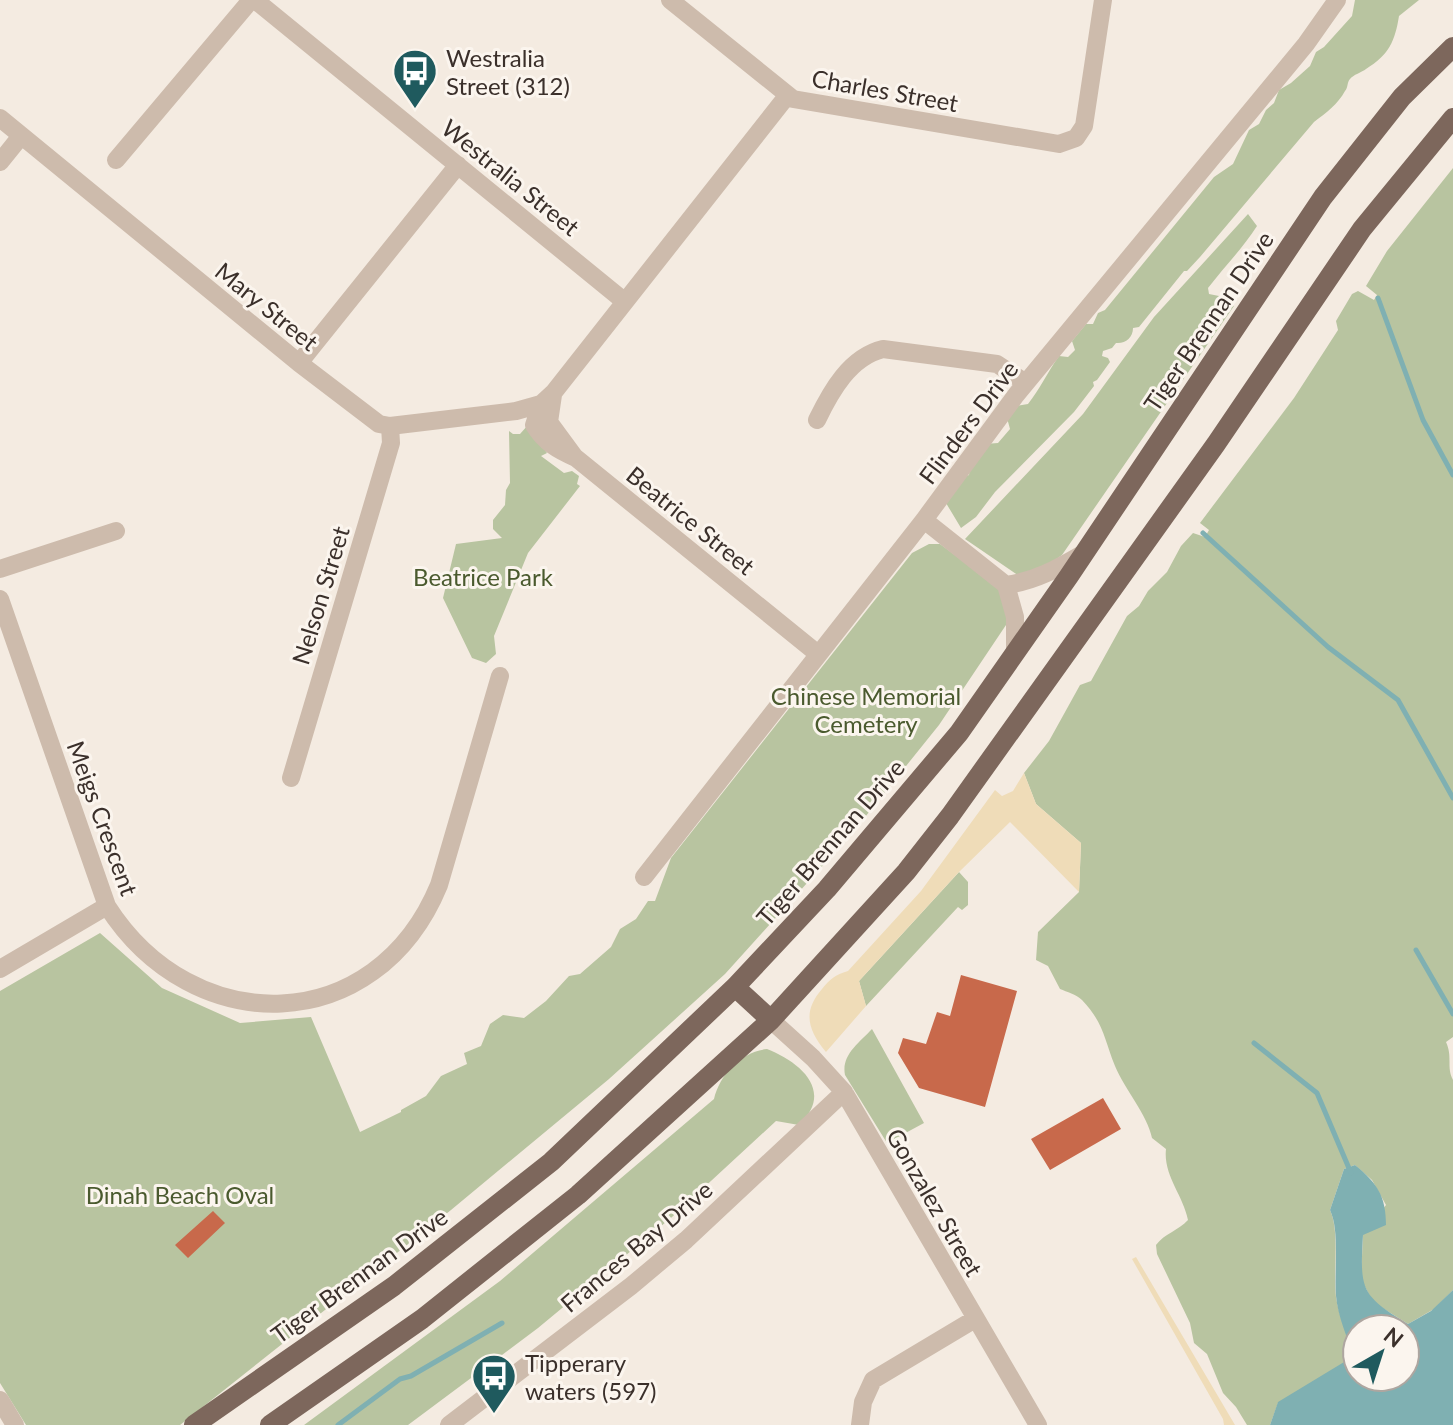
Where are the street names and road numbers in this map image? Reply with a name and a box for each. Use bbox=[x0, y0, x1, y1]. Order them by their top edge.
street label: Charles Street bbox=[810, 63, 961, 117]
street label: Westralia Street bbox=[436, 113, 586, 241]
street label: Tiger Brennan Drive bbox=[1137, 225, 1279, 417]
street label: Mary Street bbox=[210, 256, 324, 356]
street label: Flinders Drive bbox=[912, 355, 1024, 489]
street label: Beatrice Street bbox=[621, 460, 761, 581]
street label: Nelson Street bbox=[285, 522, 355, 668]
street label: Meigs Crescent bbox=[62, 737, 145, 900]
street label: Tiger Brennan Drive bbox=[750, 753, 910, 931]
street label: Gonzalez Street bbox=[881, 1123, 989, 1281]
street label: Frances Bay Drive bbox=[554, 1174, 718, 1318]
street label: Tiger Brennan Drive bbox=[265, 1201, 453, 1349]

